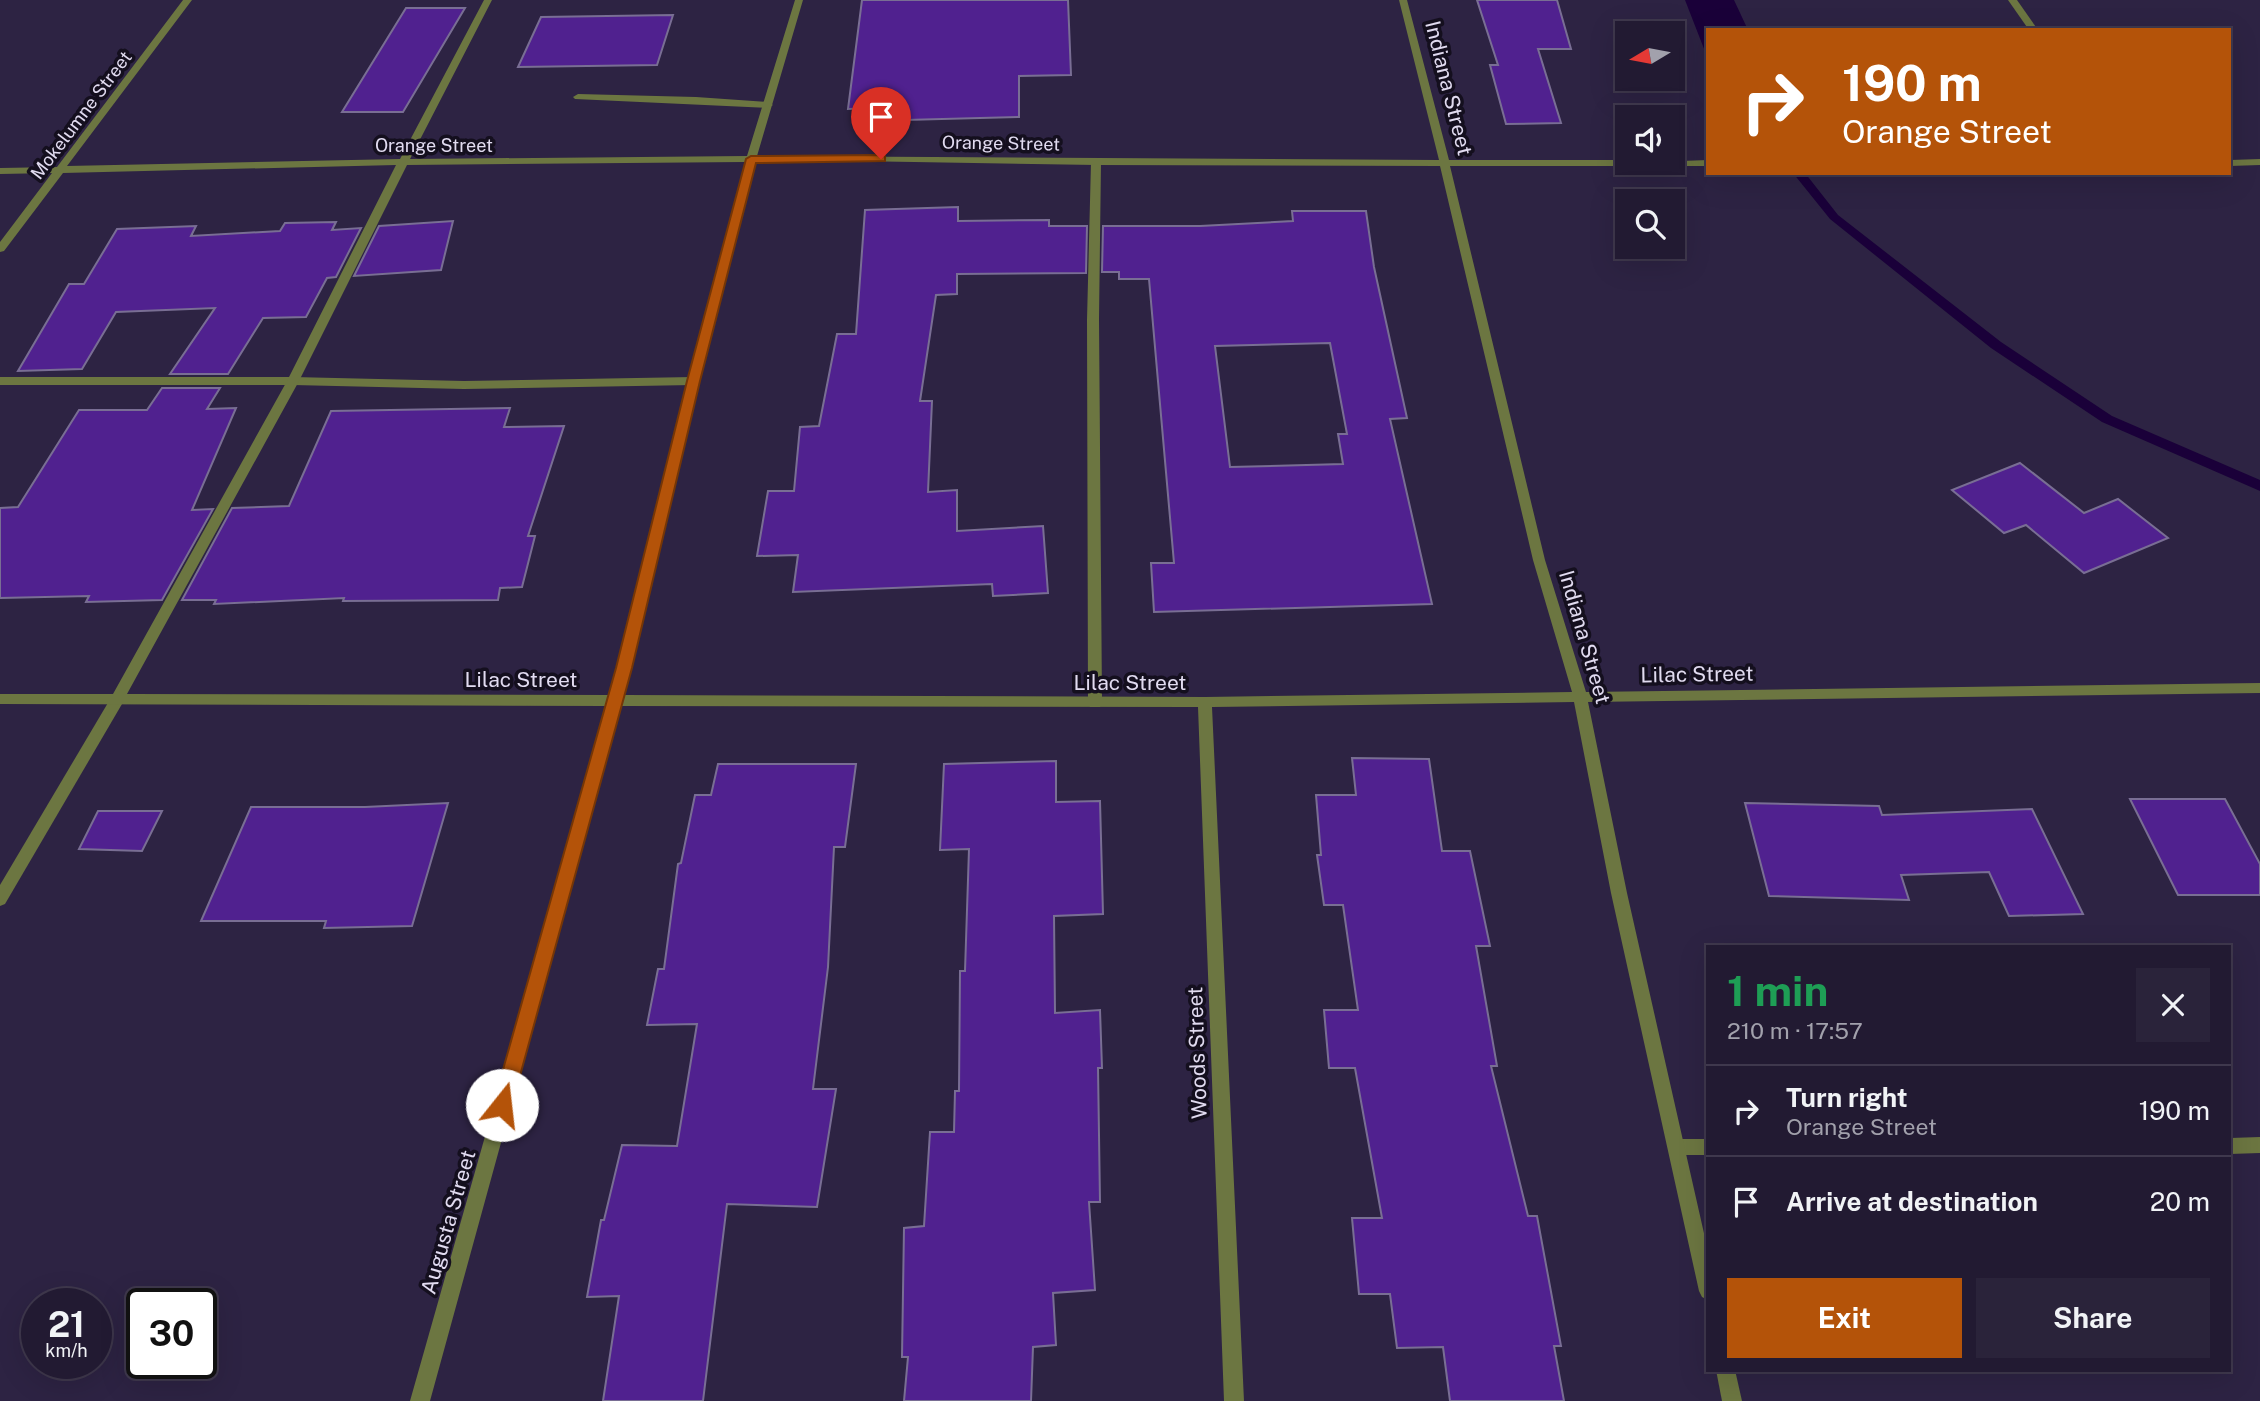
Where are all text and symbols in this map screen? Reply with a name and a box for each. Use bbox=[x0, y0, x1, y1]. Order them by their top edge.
street label: Indiana Street bbox=[1420, 18, 1478, 158]
north arrow bbox=[1615, 21, 1685, 91]
map controls bbox=[1615, 21, 1685, 259]
street label: Mokelumne Street bbox=[26, 47, 136, 183]
text: 190 m bbox=[1842, 54, 1982, 112]
icon: right bbox=[1727, 56, 1818, 147]
pin bbox=[851, 87, 911, 159]
icon: arrive bbox=[862, 98, 900, 136]
button: sound bbox=[1615, 105, 1685, 175]
text: Orange Street bbox=[1842, 113, 2052, 150]
street label: Orange Street bbox=[942, 131, 1060, 155]
street label: Orange Street bbox=[375, 135, 493, 156]
button: search bbox=[1615, 189, 1685, 259]
street label: Indiana Street bbox=[1554, 567, 1616, 707]
street label: Lilac Street bbox=[1640, 661, 1754, 687]
street label: Lilac Street bbox=[464, 667, 578, 692]
street label: Lilac Street bbox=[1073, 670, 1187, 695]
text: 1 min bbox=[1727, 966, 1828, 1015]
button: close bbox=[2136, 968, 2210, 1042]
street label: Woods Street bbox=[1182, 986, 1212, 1120]
text: 210 m · 17:57 bbox=[1727, 1017, 1863, 1044]
position arrow bbox=[465, 1068, 539, 1142]
text: Turn right bbox=[1786, 1082, 1908, 1113]
icon: right bbox=[1727, 1092, 1765, 1130]
text: 190 m bbox=[2139, 1095, 2210, 1126]
text: Orange Street bbox=[1786, 1113, 1937, 1140]
street label: Augusta Street bbox=[416, 1147, 480, 1297]
icon: arrive bbox=[1727, 1183, 1765, 1221]
text: Arrive at destination bbox=[1786, 1186, 2038, 1217]
text: 20 m bbox=[2150, 1186, 2210, 1217]
button: Exit bbox=[1727, 1278, 1962, 1358]
button: Share bbox=[1976, 1278, 2210, 1358]
speed limit sign: 30 bbox=[126, 1288, 217, 1379]
text: 21 bbox=[48, 1304, 85, 1345]
text: km/h bbox=[45, 1340, 88, 1361]

